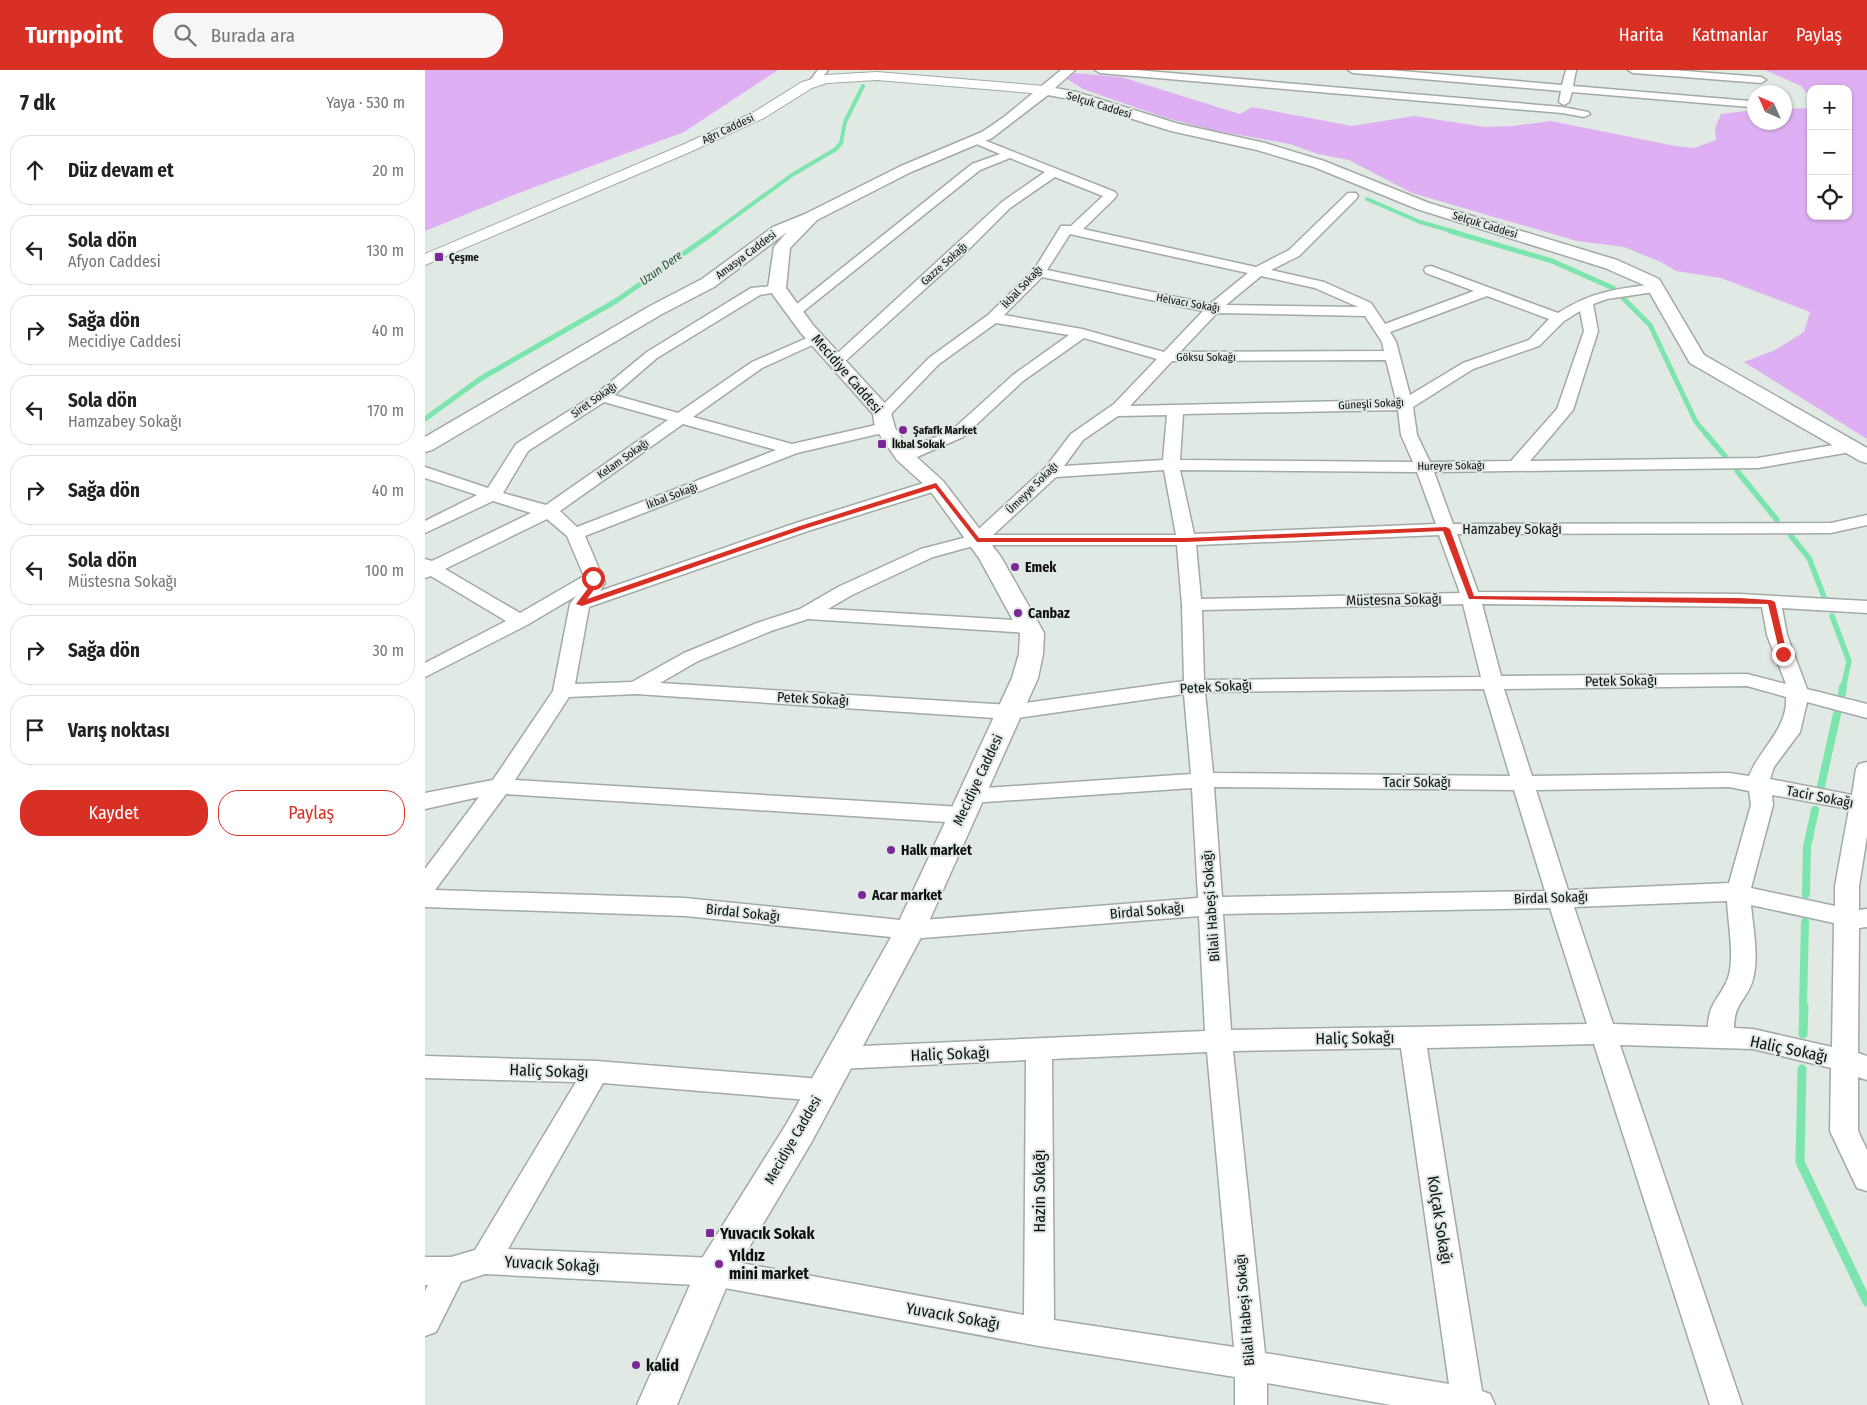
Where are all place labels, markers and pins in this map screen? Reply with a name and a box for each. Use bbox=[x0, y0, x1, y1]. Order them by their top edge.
marker: Çeşme bbox=[433, 251, 445, 263]
place label: Çeşme bbox=[449, 251, 479, 264]
marker: Şafafk Market bbox=[897, 424, 909, 436]
place label: Şafafk Market bbox=[913, 424, 977, 437]
marker: İkbal Sokak bbox=[876, 438, 888, 450]
place label: İkbal Sokak bbox=[892, 438, 946, 451]
place label: Emek bbox=[1025, 559, 1057, 576]
marker: Emek bbox=[1009, 561, 1021, 573]
place label: Canbaz bbox=[1028, 605, 1070, 622]
marker: Canbaz bbox=[1012, 607, 1024, 619]
place label: Halk market bbox=[901, 842, 973, 859]
marker: Halk market bbox=[885, 844, 897, 856]
place label: Acar market bbox=[871, 887, 943, 904]
marker: Acar market bbox=[856, 889, 868, 901]
place label: Yuvacık Sokak bbox=[719, 1224, 816, 1243]
marker: Yuvacık Sokak bbox=[704, 1227, 716, 1239]
place label: Yıldız mini market bbox=[728, 1246, 809, 1283]
marker: Yıldız mini market bbox=[713, 1258, 725, 1270]
place label: kalid bbox=[646, 1356, 679, 1375]
marker: kalid bbox=[630, 1359, 642, 1371]

